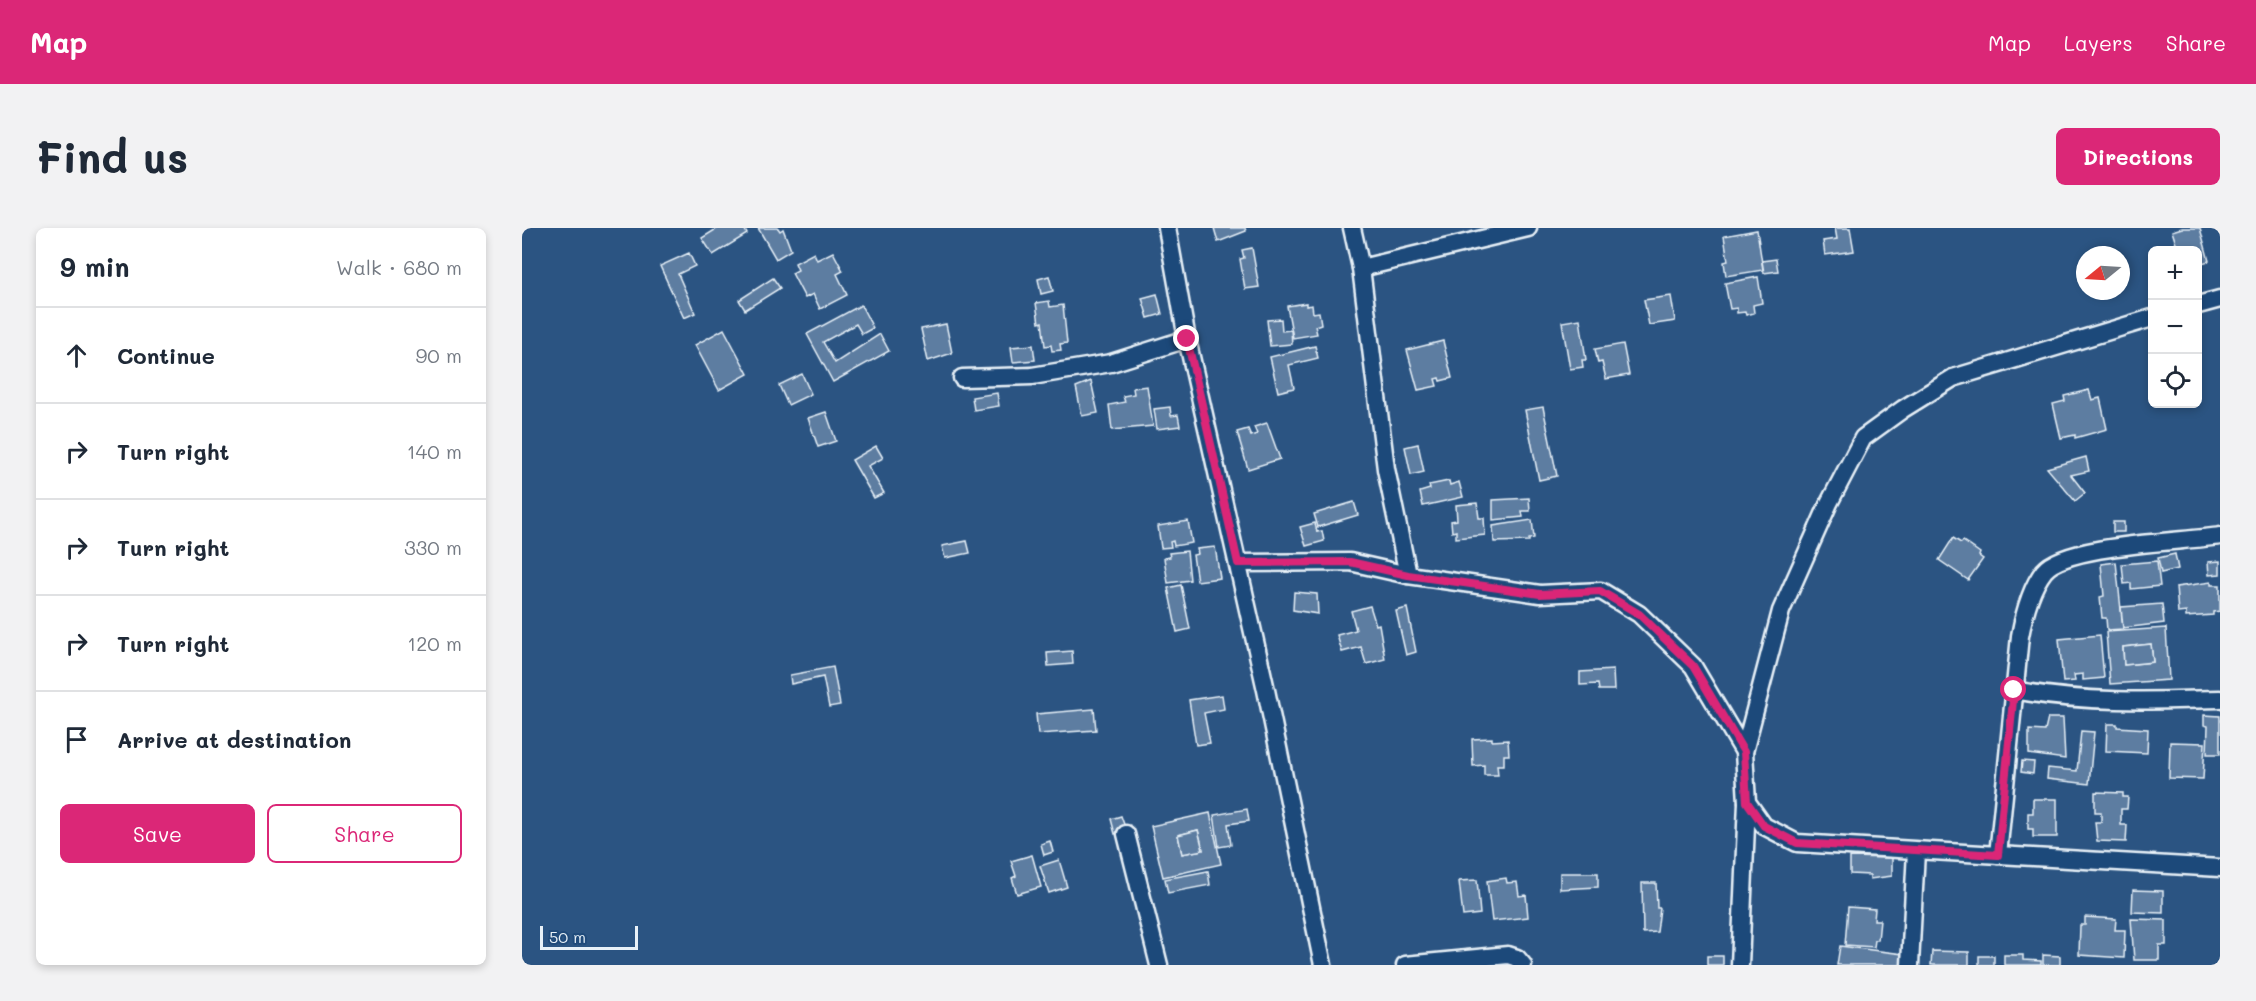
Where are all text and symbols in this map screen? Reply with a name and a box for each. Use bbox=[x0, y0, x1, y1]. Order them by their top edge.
text: Map bbox=[30, 24, 87, 60]
text: Map bbox=[1988, 29, 2031, 56]
text: Layers bbox=[2064, 29, 2133, 56]
text: Share bbox=[2166, 29, 2226, 56]
button: Directions bbox=[2056, 128, 2220, 185]
text: Find us bbox=[36, 129, 188, 184]
north arrow bbox=[2076, 246, 2130, 300]
map controls bbox=[2148, 246, 2202, 408]
button: + bbox=[2148, 246, 2202, 300]
text: 9 min bbox=[60, 250, 129, 284]
text: Walk · 680 m bbox=[336, 254, 462, 280]
button: − bbox=[2148, 300, 2202, 354]
route end bbox=[1173, 325, 1199, 351]
icon: ahead bbox=[60, 339, 93, 372]
text: Continue bbox=[117, 341, 215, 370]
text: 90 m bbox=[416, 342, 462, 368]
button: locate bbox=[2148, 354, 2202, 408]
icon: right bbox=[60, 435, 93, 468]
text: Turn right bbox=[117, 437, 229, 466]
text: 140 m bbox=[407, 438, 462, 464]
icon: right bbox=[60, 531, 93, 564]
text: Turn right bbox=[117, 533, 229, 562]
text: 330 m bbox=[404, 534, 462, 560]
icon: right bbox=[60, 627, 93, 660]
text: Turn right bbox=[117, 629, 229, 658]
text: 120 m bbox=[407, 630, 462, 656]
route start bbox=[2000, 676, 2026, 702]
icon: arrive bbox=[60, 723, 93, 756]
text: Arrive at destination bbox=[117, 725, 352, 754]
button: Save bbox=[60, 804, 255, 863]
button: Share bbox=[267, 804, 462, 863]
scale bar bbox=[540, 923, 638, 950]
text: 50 m bbox=[549, 926, 586, 947]

